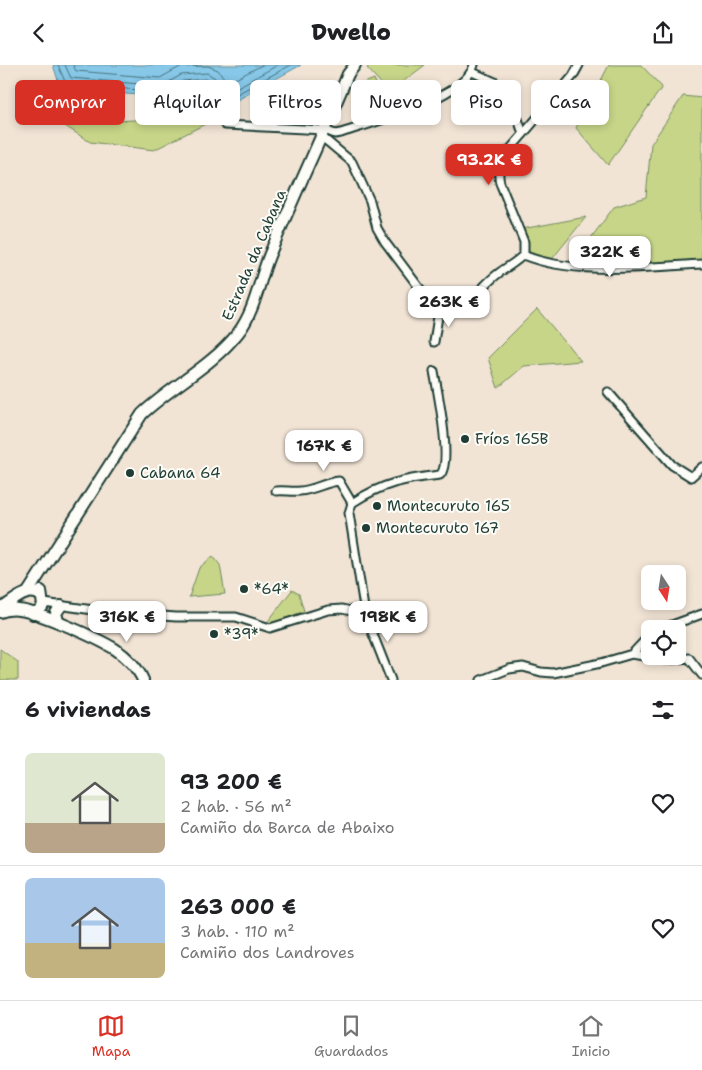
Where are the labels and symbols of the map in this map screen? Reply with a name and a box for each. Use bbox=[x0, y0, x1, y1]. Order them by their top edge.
pin: 93.2K € bbox=[443, 143, 535, 186]
street label: Estrada da Cabana bbox=[217, 186, 291, 324]
pin: 322K € bbox=[569, 235, 651, 278]
pin: 263K € bbox=[408, 285, 490, 328]
pin: 167K € bbox=[283, 429, 365, 472]
place label: Fríos 165B bbox=[475, 429, 549, 449]
marker: Fríos 165B bbox=[459, 433, 471, 445]
place label: Cabana 64 bbox=[140, 463, 220, 483]
marker: Cabana 64 bbox=[124, 467, 136, 479]
place label: Montecuruto 165 bbox=[387, 496, 510, 516]
marker: Montecuruto 165 bbox=[371, 500, 383, 512]
place label: Montecuruto 167 bbox=[376, 518, 499, 538]
marker: Montecuruto 167 bbox=[360, 522, 372, 534]
north arrow bbox=[641, 565, 686, 610]
place label: *64* bbox=[254, 579, 289, 599]
marker: *64* bbox=[238, 583, 250, 595]
pin: 316K € bbox=[86, 601, 168, 643]
pin: 198K € bbox=[347, 601, 429, 643]
place label: *39* bbox=[224, 624, 258, 644]
marker: *39* bbox=[208, 628, 220, 640]

